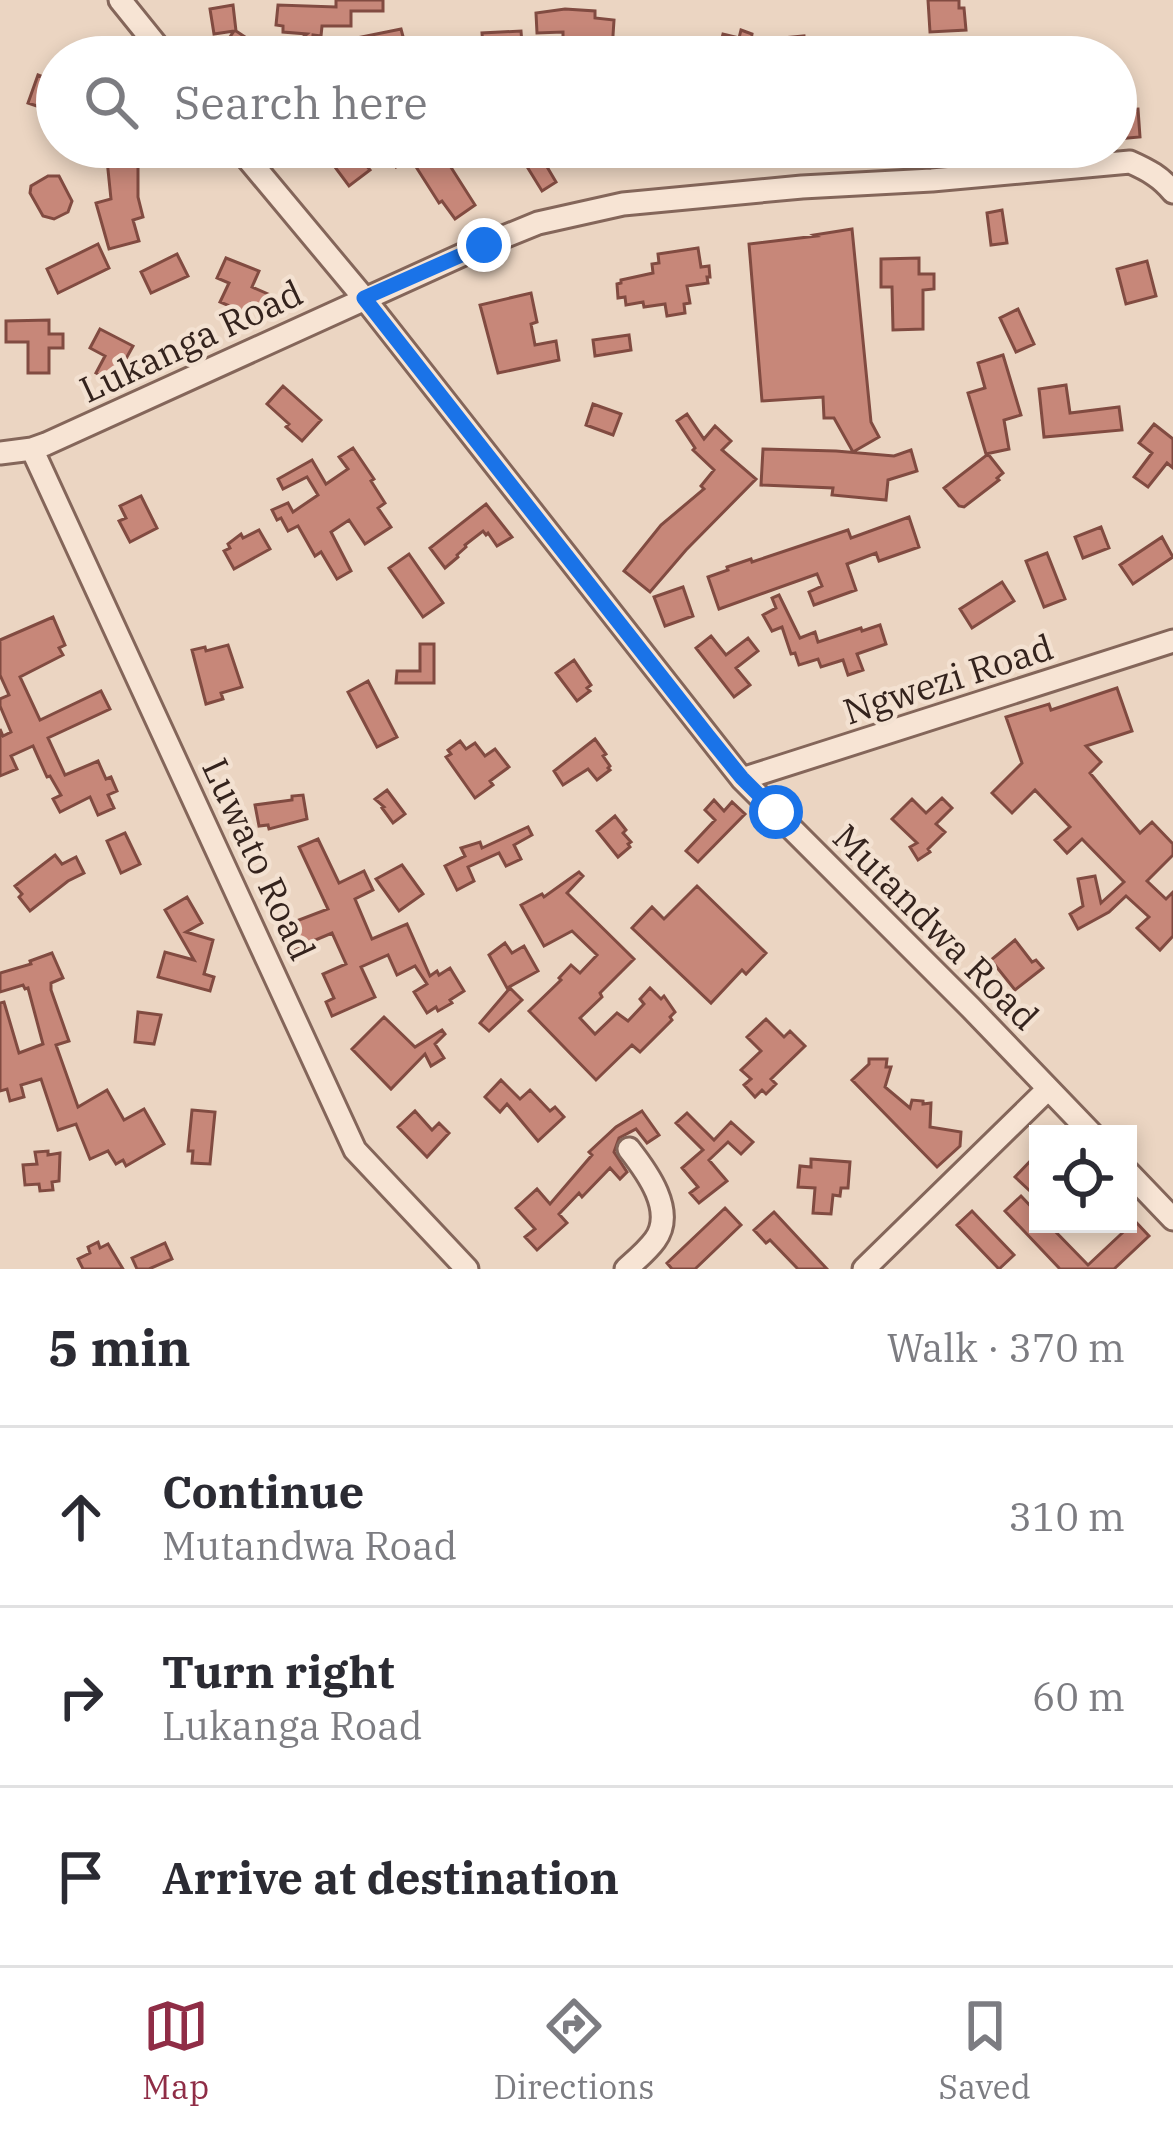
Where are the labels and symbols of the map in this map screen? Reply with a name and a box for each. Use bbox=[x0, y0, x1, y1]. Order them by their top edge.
route end bbox=[457, 218, 511, 272]
street label: Lukanga Road bbox=[72, 268, 310, 413]
street label: Ngwezi Road bbox=[837, 623, 1059, 735]
street label: Luwato Road bbox=[192, 750, 327, 967]
route start bbox=[749, 785, 803, 839]
street label: Mutandwa Road bbox=[823, 814, 1049, 1040]

